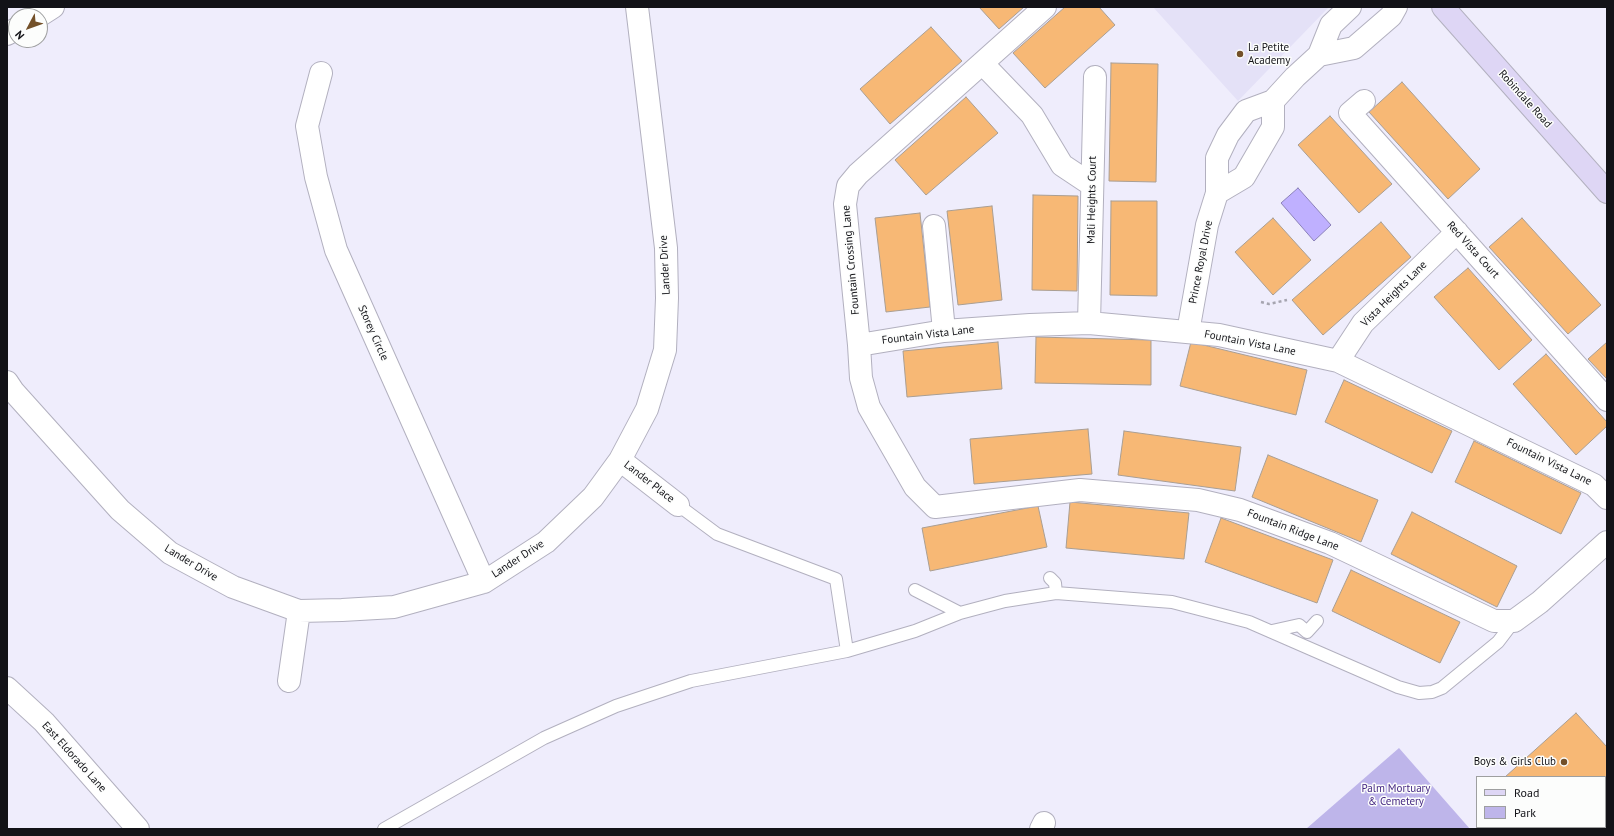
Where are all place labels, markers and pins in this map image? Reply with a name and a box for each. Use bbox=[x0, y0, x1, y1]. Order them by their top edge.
place label: La Petite Academy bbox=[1248, 41, 1290, 67]
marker: La Petite Academy bbox=[1235, 49, 1245, 59]
place label: Boys & Girls Club bbox=[1474, 755, 1556, 769]
marker: Boys & Girls Club bbox=[1559, 757, 1569, 767]

